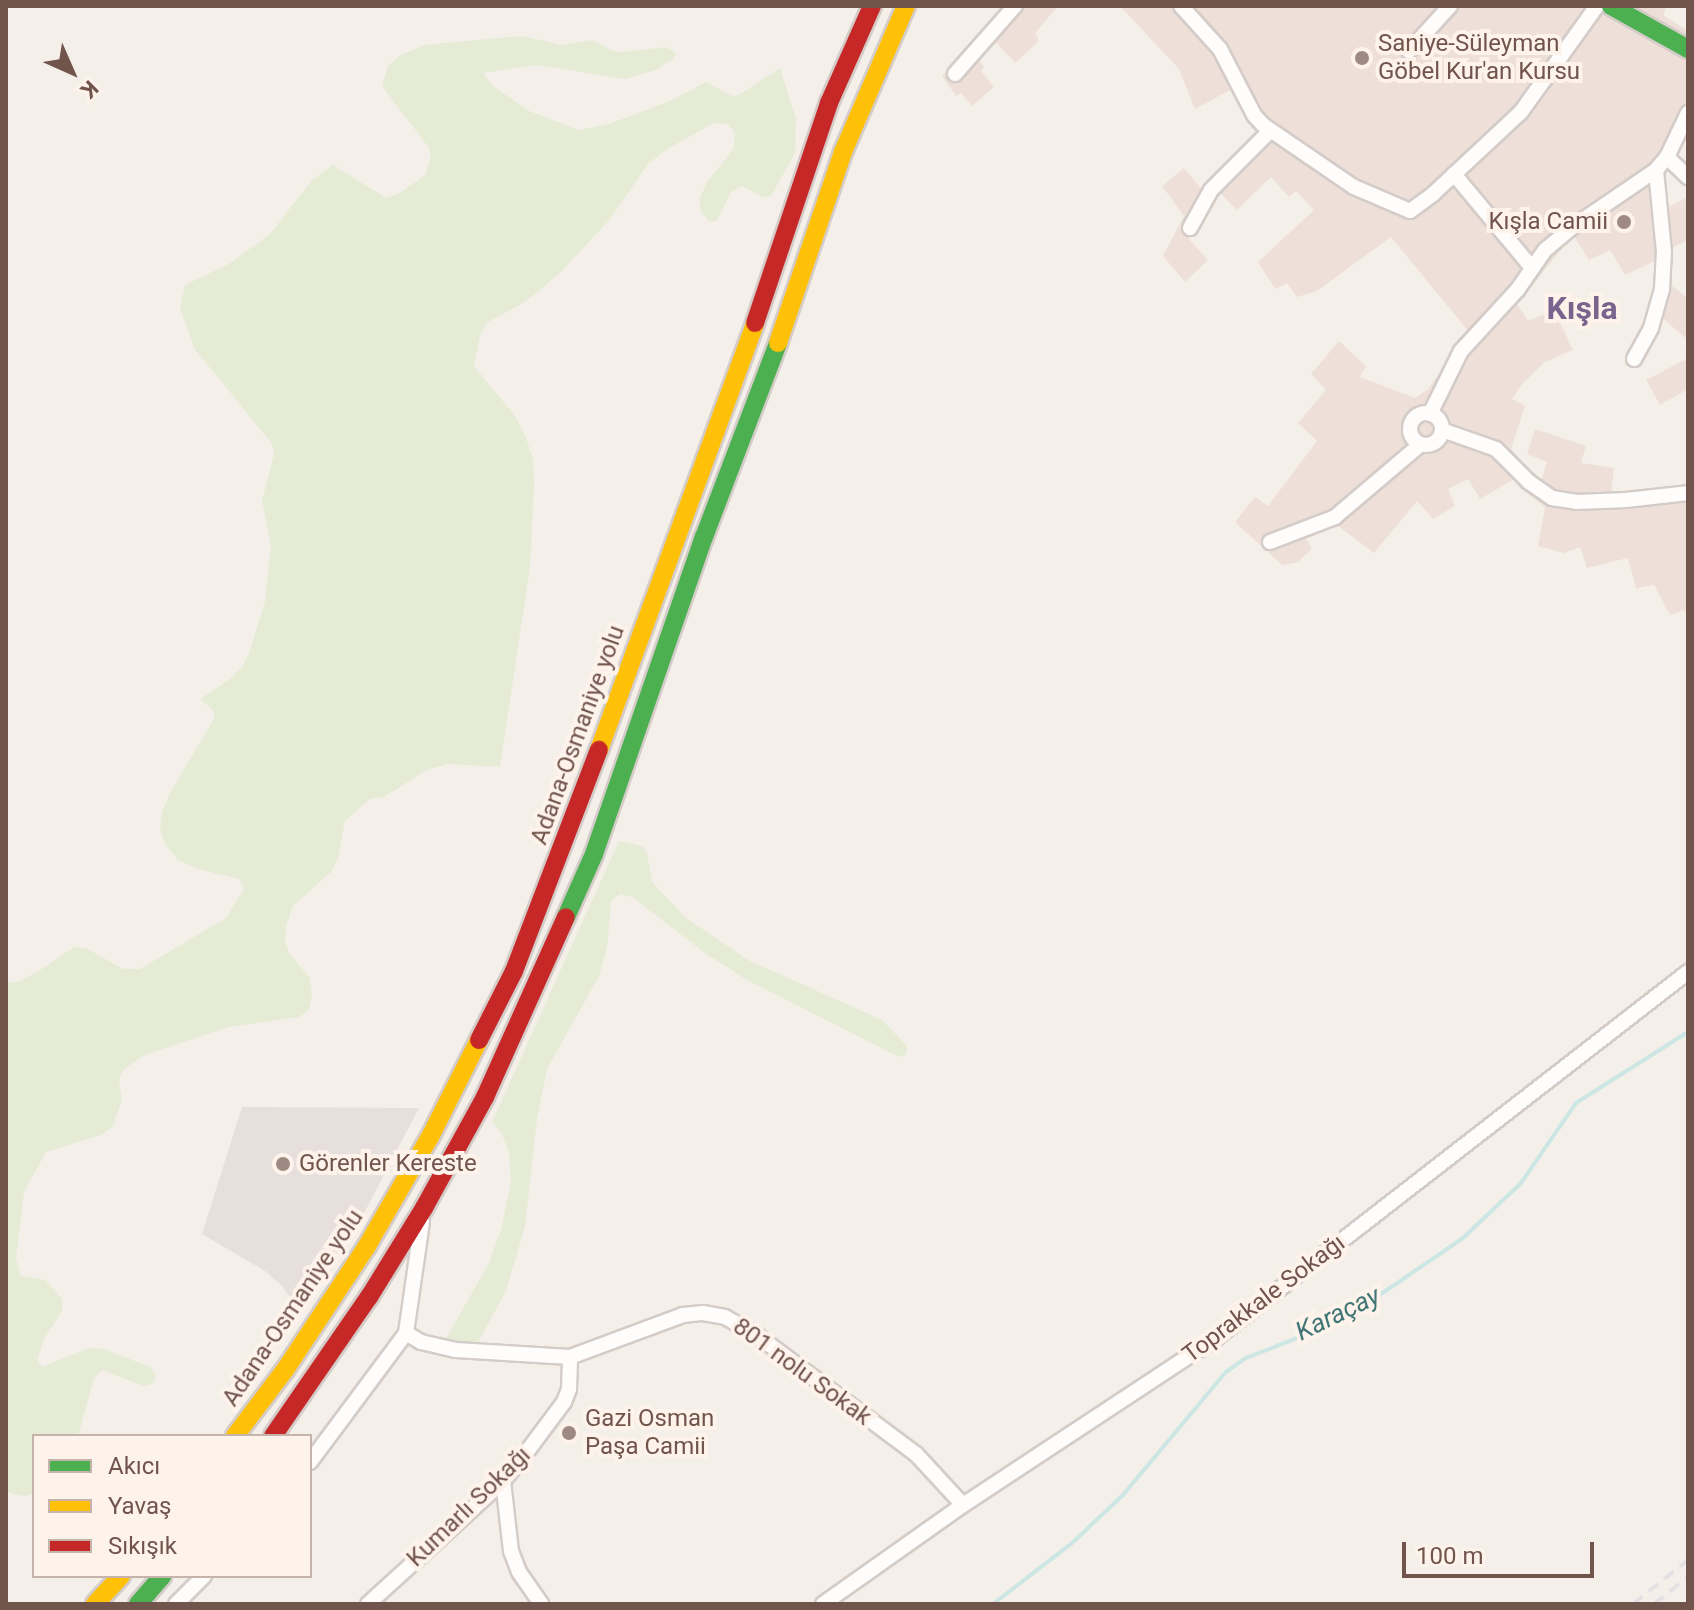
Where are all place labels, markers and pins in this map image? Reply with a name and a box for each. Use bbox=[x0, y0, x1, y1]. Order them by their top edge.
place label: Saniye-Süleyman Göbel Kur'an Kursu bbox=[1378, 30, 1580, 86]
marker: Saniye-Süleyman Göbel Kur'an Kursu bbox=[1353, 49, 1371, 67]
place label: Kışla Camii bbox=[1488, 208, 1608, 236]
marker: Kışla Camii bbox=[1615, 213, 1633, 231]
place label: Görenler Kereste bbox=[299, 1150, 477, 1178]
marker: Görenler Kereste bbox=[274, 1155, 292, 1173]
place label: Gazi Osman Paşa Camii bbox=[585, 1405, 714, 1461]
marker: Gazi Osman Paşa Camii bbox=[560, 1424, 578, 1442]

